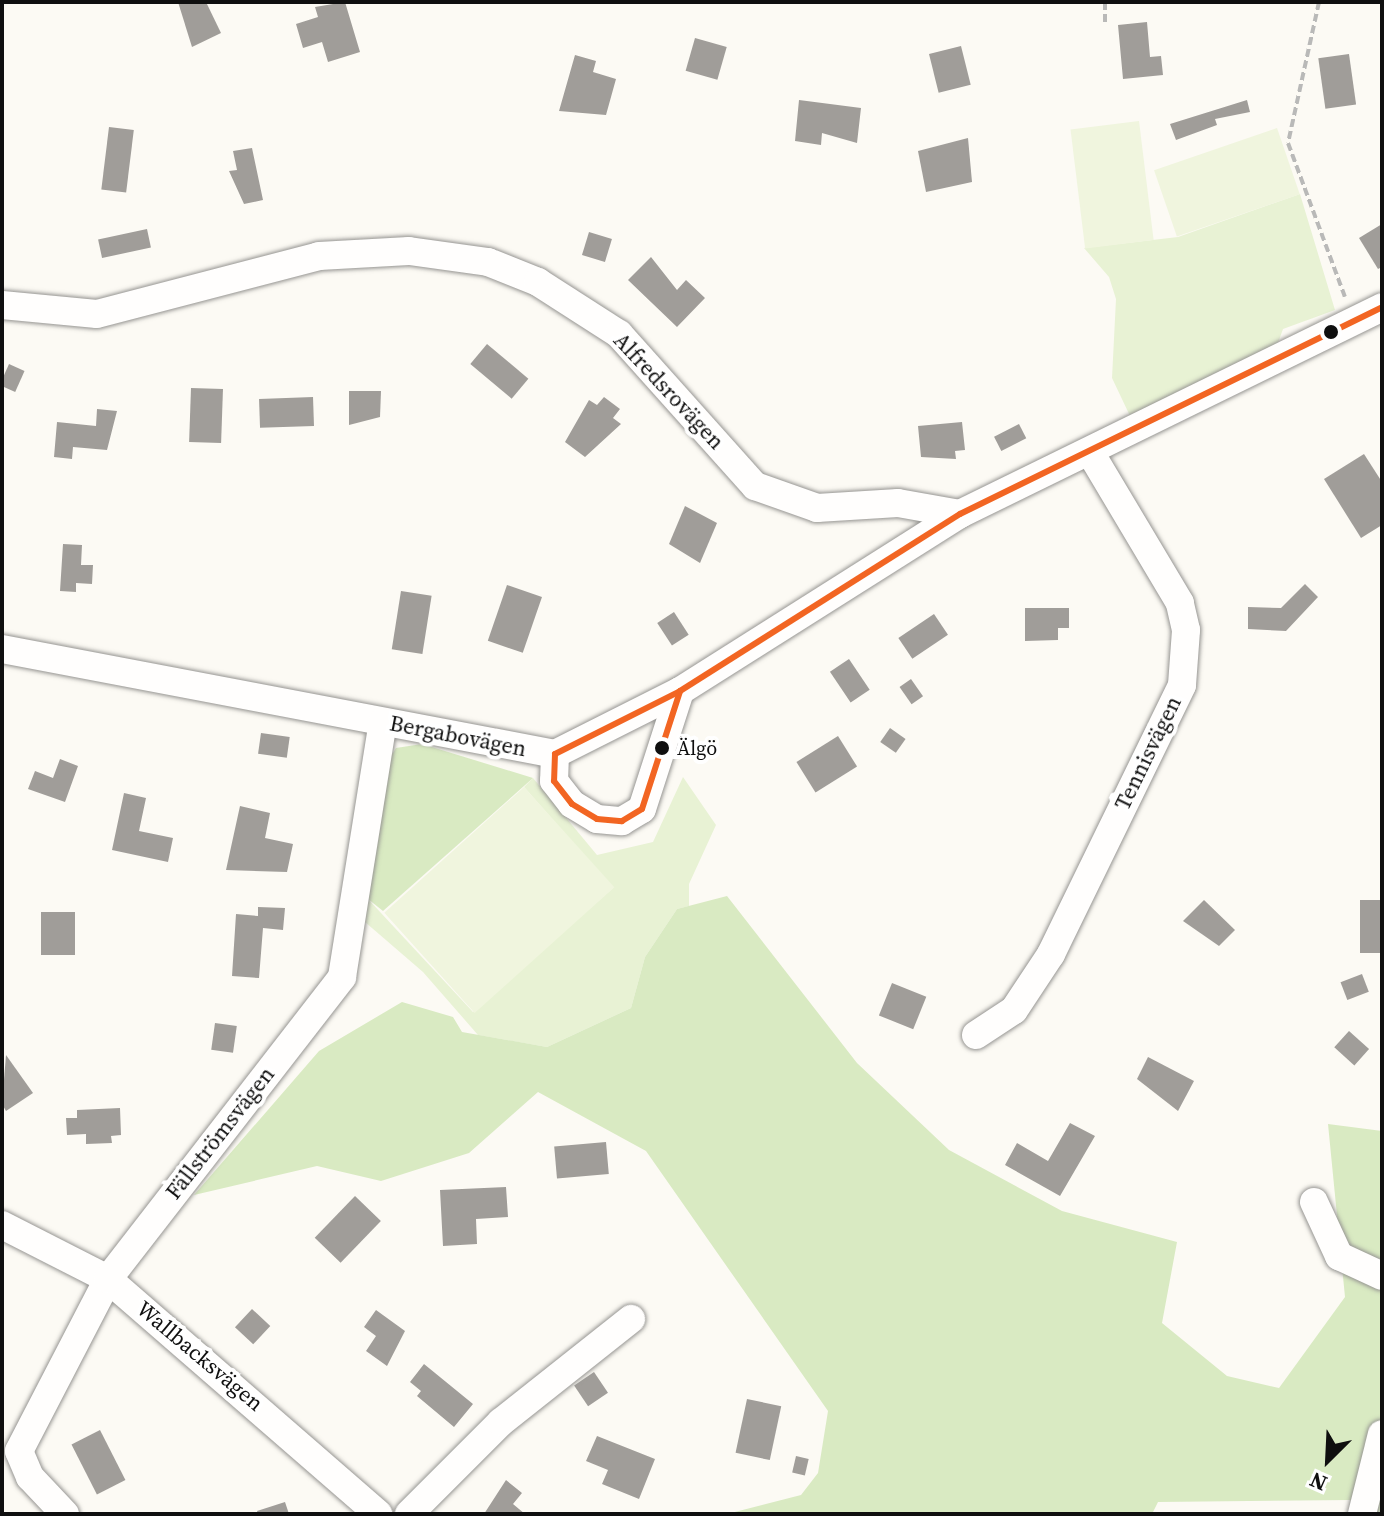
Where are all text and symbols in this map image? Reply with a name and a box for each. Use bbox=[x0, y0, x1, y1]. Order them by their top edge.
unlabelled marker bbox=[1323, 324, 1339, 340]
street label: Alfredsrovägen bbox=[608, 327, 730, 455]
street label: Tennisvägen bbox=[1109, 692, 1187, 814]
street label: Bergabovägen bbox=[387, 710, 529, 762]
place label: Älgö bbox=[677, 736, 717, 760]
marker: Älgö bbox=[654, 740, 670, 756]
street label: Fällströmsvägen bbox=[160, 1062, 280, 1204]
street label: Wallbacksvägen bbox=[131, 1295, 269, 1417]
north arrow bbox=[1288, 1420, 1368, 1500]
text: N bbox=[1305, 1465, 1332, 1499]

